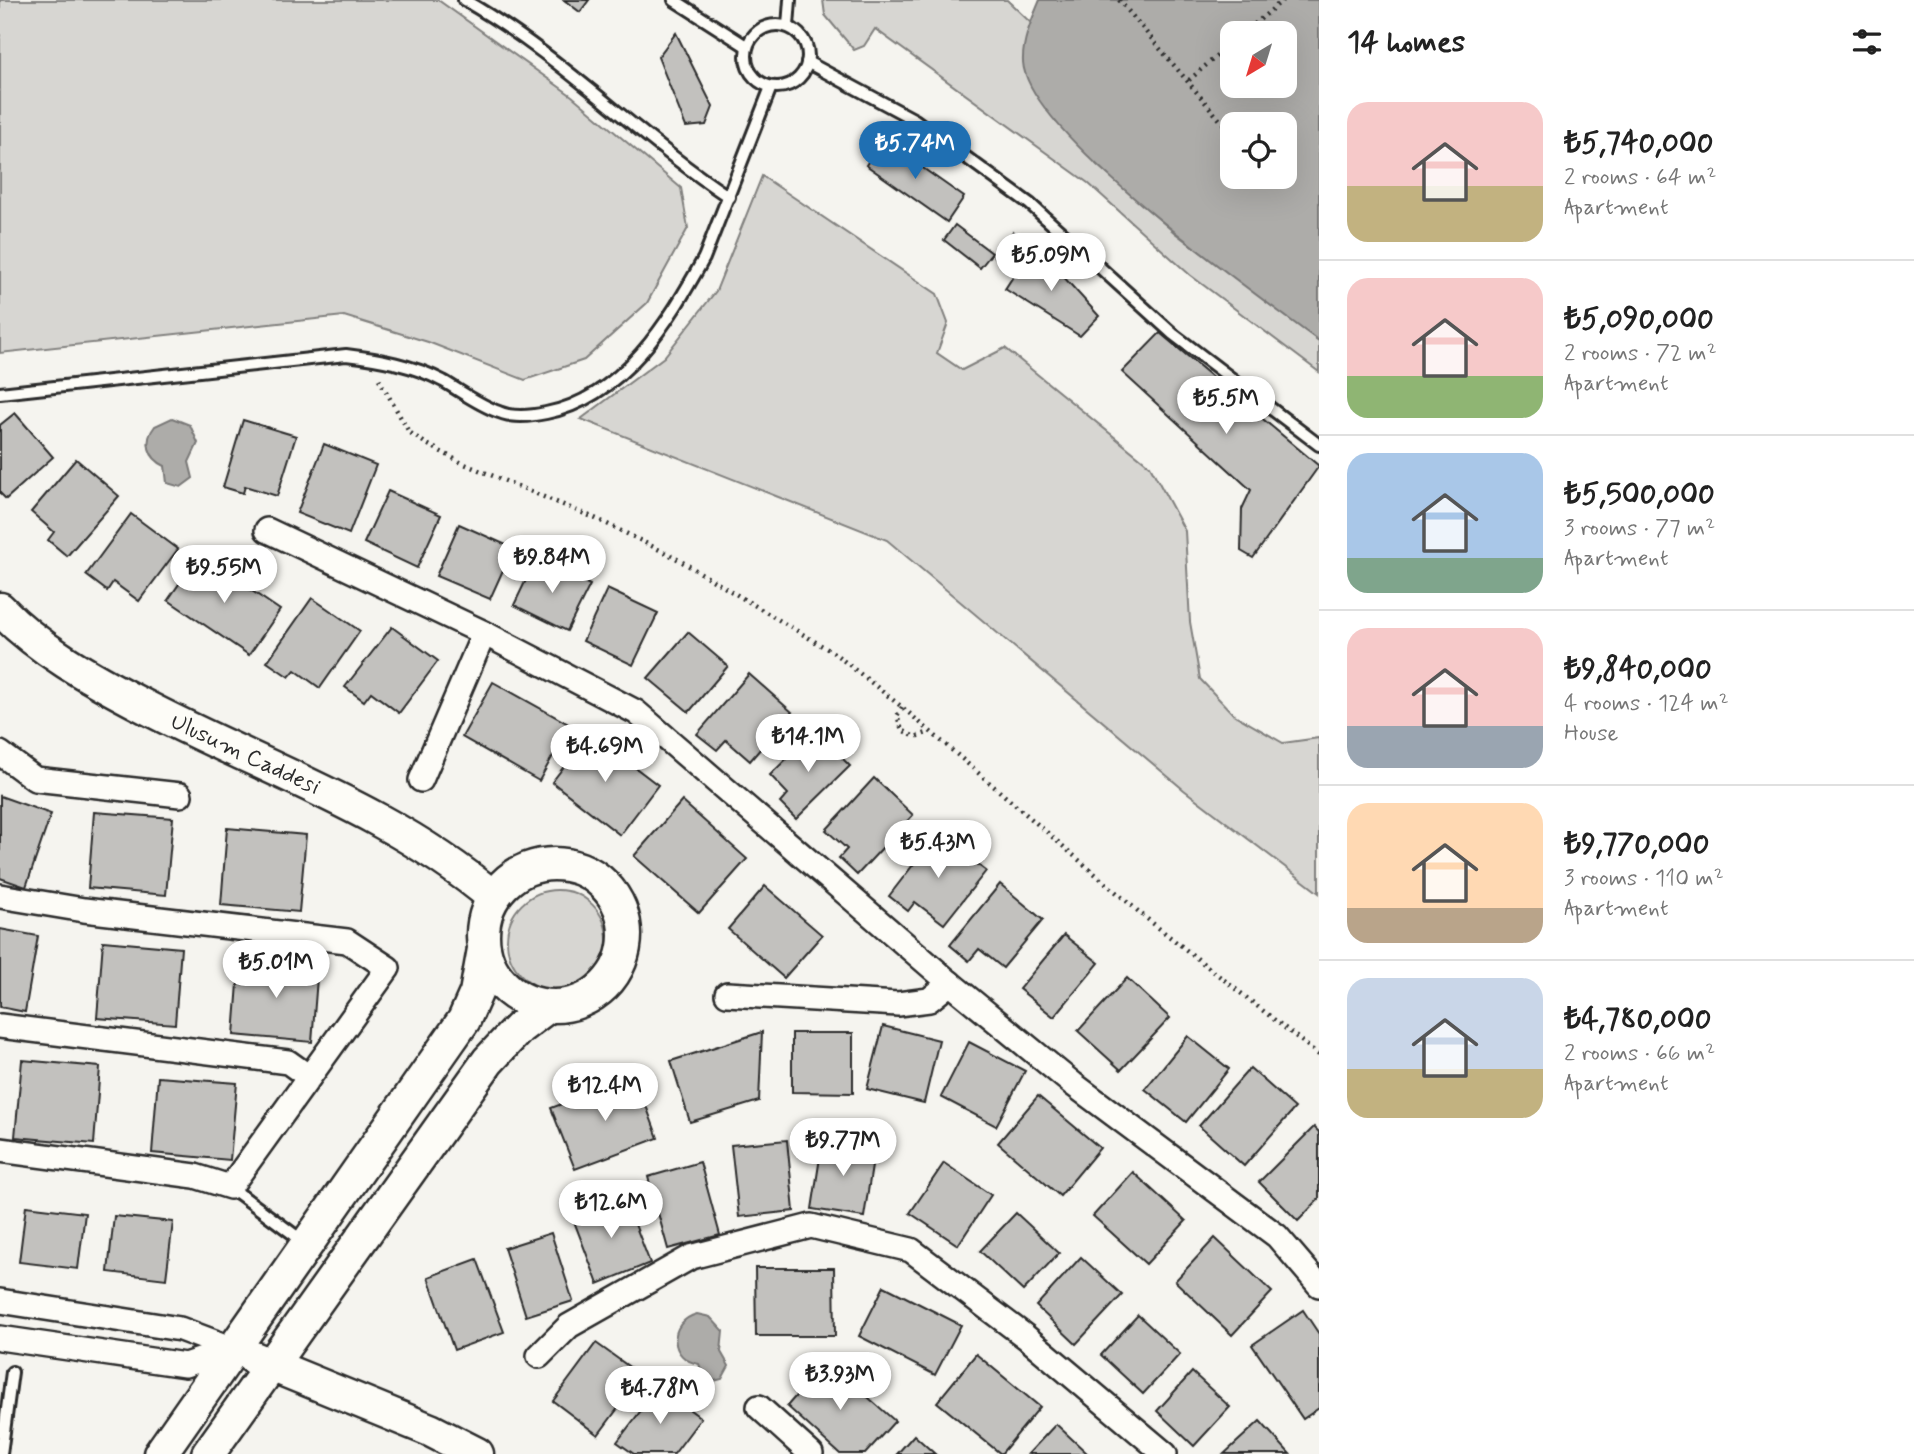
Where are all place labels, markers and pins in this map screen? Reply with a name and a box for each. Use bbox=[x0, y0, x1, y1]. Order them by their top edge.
pin: ₺5.74M bbox=[858, 122, 972, 181]
pin: ₺5.09M bbox=[994, 233, 1108, 293]
pin: ₺5.5M bbox=[1177, 376, 1275, 436]
pin: ₺9.84M bbox=[495, 536, 609, 595]
pin: ₺9.55M bbox=[167, 546, 281, 605]
pin: ₺14.1M bbox=[751, 714, 865, 774]
pin: ₺4.69M bbox=[548, 724, 662, 784]
pin: ₺5.43M bbox=[881, 820, 995, 880]
pin: ₺5.01M bbox=[219, 940, 333, 1000]
pin: ₺12.4M bbox=[548, 1064, 662, 1123]
pin: ₺9.77M bbox=[786, 1118, 900, 1178]
pin: ₺12.6M bbox=[554, 1180, 668, 1240]
pin: ₺3.93M bbox=[783, 1352, 897, 1412]
pin: ₺4.78M bbox=[603, 1366, 717, 1426]

